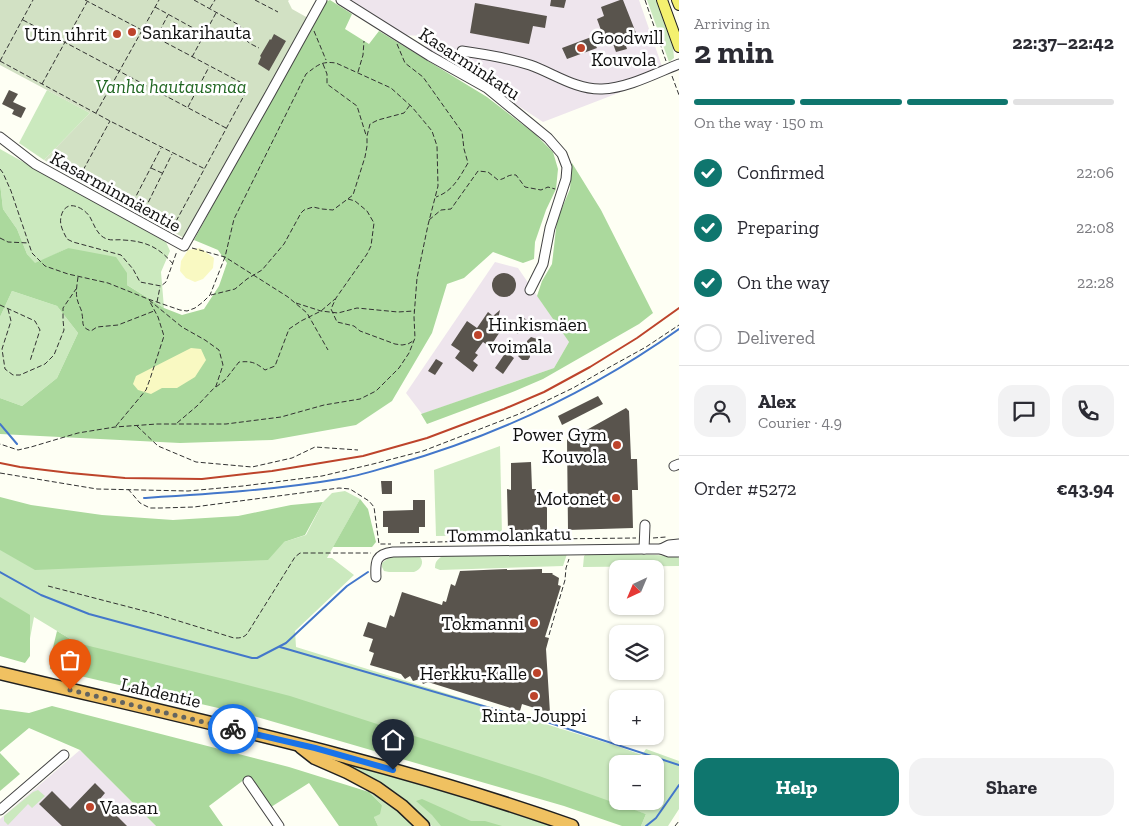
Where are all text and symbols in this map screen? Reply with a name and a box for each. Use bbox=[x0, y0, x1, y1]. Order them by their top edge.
text: Arriving in bbox=[694, 14, 770, 33]
place label: Sankarihauta bbox=[142, 21, 251, 44]
street label: Kasarminkatu bbox=[415, 22, 525, 105]
place label: Utin uhrit bbox=[24, 23, 107, 46]
marker: Sankarihauta bbox=[126, 26, 138, 38]
place label: Goodwill Kouvola bbox=[591, 26, 664, 71]
marker: Utin uhrit bbox=[111, 28, 123, 40]
text: 22:37–22:42 bbox=[1012, 31, 1114, 54]
text: 2 min bbox=[694, 33, 774, 71]
marker: Goodwill Kouvola bbox=[575, 42, 587, 54]
park label: Vanha hautausmaa bbox=[96, 75, 246, 98]
text: On the way · 150 m bbox=[694, 113, 823, 132]
street label: Kasarminmäentie bbox=[46, 146, 185, 237]
icon: check bbox=[694, 159, 722, 187]
text: Confirmed bbox=[737, 161, 824, 184]
text: 22:06 bbox=[1076, 163, 1114, 182]
icon: check bbox=[694, 214, 722, 242]
text: Preparing bbox=[737, 216, 819, 239]
text: 22:08 bbox=[1076, 218, 1114, 237]
icon: check bbox=[694, 269, 722, 297]
text: On the way bbox=[737, 271, 830, 294]
text: 22:28 bbox=[1077, 273, 1114, 292]
place label: Hinkismäen voimala bbox=[488, 313, 588, 358]
text: Delivered bbox=[737, 326, 815, 349]
marker: Hinkismäen voimala bbox=[472, 329, 484, 341]
button: person bbox=[694, 385, 746, 437]
button: chat bbox=[998, 385, 1050, 437]
button: phone bbox=[1062, 385, 1114, 437]
text: Alex bbox=[758, 390, 796, 413]
text: Courier · 4.9 bbox=[758, 413, 842, 432]
place label: Power Gym Kouvola bbox=[512, 423, 608, 468]
marker: Power Gym Kouvola bbox=[611, 439, 623, 451]
text: Order #5272 bbox=[694, 477, 797, 500]
text: €43.94 bbox=[1056, 477, 1114, 500]
place label: Motonet bbox=[536, 487, 606, 510]
marker: Motonet bbox=[610, 492, 622, 504]
street label: Tommolankatu bbox=[446, 522, 572, 547]
north arrow bbox=[609, 560, 664, 615]
map controls bbox=[609, 560, 664, 810]
place label: Tokmanni bbox=[441, 612, 524, 635]
marker: Tokmanni bbox=[528, 617, 540, 629]
button: layers bbox=[609, 625, 664, 680]
pin bbox=[49, 639, 91, 690]
icon: bag bbox=[56, 646, 84, 674]
place label: Herkku-Kalle bbox=[420, 662, 527, 685]
marker: Herkku-Kalle bbox=[531, 667, 543, 679]
street label: Lahdentie bbox=[118, 672, 203, 713]
marker: Rinta-Jouppi bbox=[528, 690, 540, 702]
button: + bbox=[609, 690, 664, 745]
courier bbox=[208, 704, 258, 754]
place label: Rinta-Jouppi bbox=[481, 704, 587, 727]
icon: bike bbox=[219, 715, 247, 743]
pin bbox=[372, 719, 414, 770]
icon: home bbox=[379, 726, 407, 754]
button: − bbox=[609, 755, 664, 810]
button: Help bbox=[694, 758, 899, 816]
button: Share bbox=[909, 758, 1114, 816]
place label: Vaasan bbox=[99, 796, 158, 819]
marker: Vaasan bbox=[84, 801, 96, 813]

